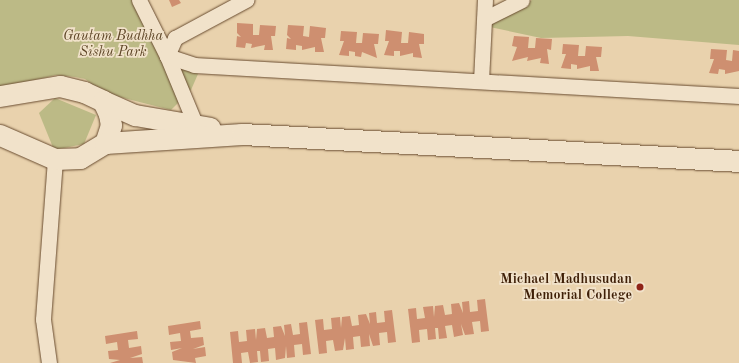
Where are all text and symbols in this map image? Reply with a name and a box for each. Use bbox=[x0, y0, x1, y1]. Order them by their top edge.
park label: Gautam Budhha Sishu Park bbox=[63, 28, 163, 60]
place label: Michael Madhusudan Memorial College bbox=[500, 271, 632, 304]
marker: Michael Madhusudan Memorial College bbox=[635, 282, 645, 292]

